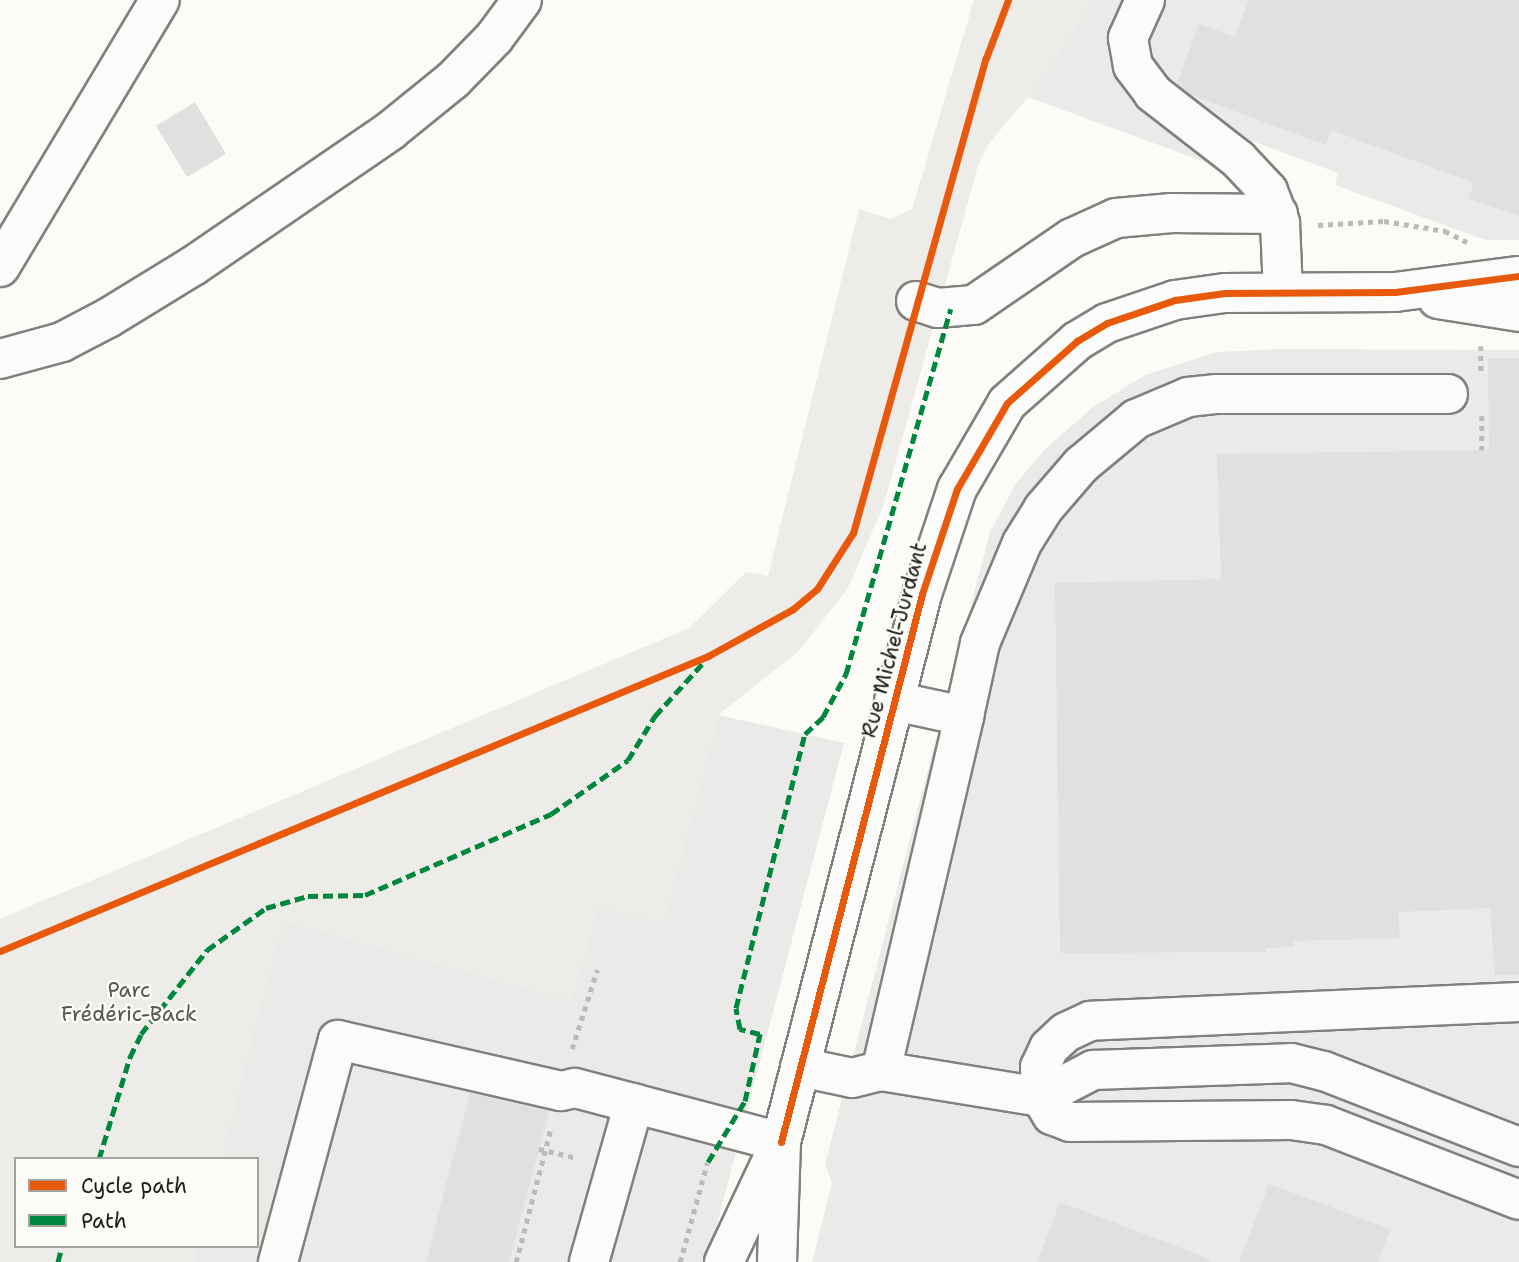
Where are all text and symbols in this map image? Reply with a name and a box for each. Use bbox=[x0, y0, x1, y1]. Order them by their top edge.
street label: Rue Michel-Jurdant bbox=[856, 540, 932, 740]
park label: Parc Frédéric-Back bbox=[61, 977, 197, 1027]
legend bbox=[14, 1157, 259, 1248]
text: Cycle path bbox=[81, 1172, 187, 1200]
text: Path bbox=[81, 1207, 127, 1235]

